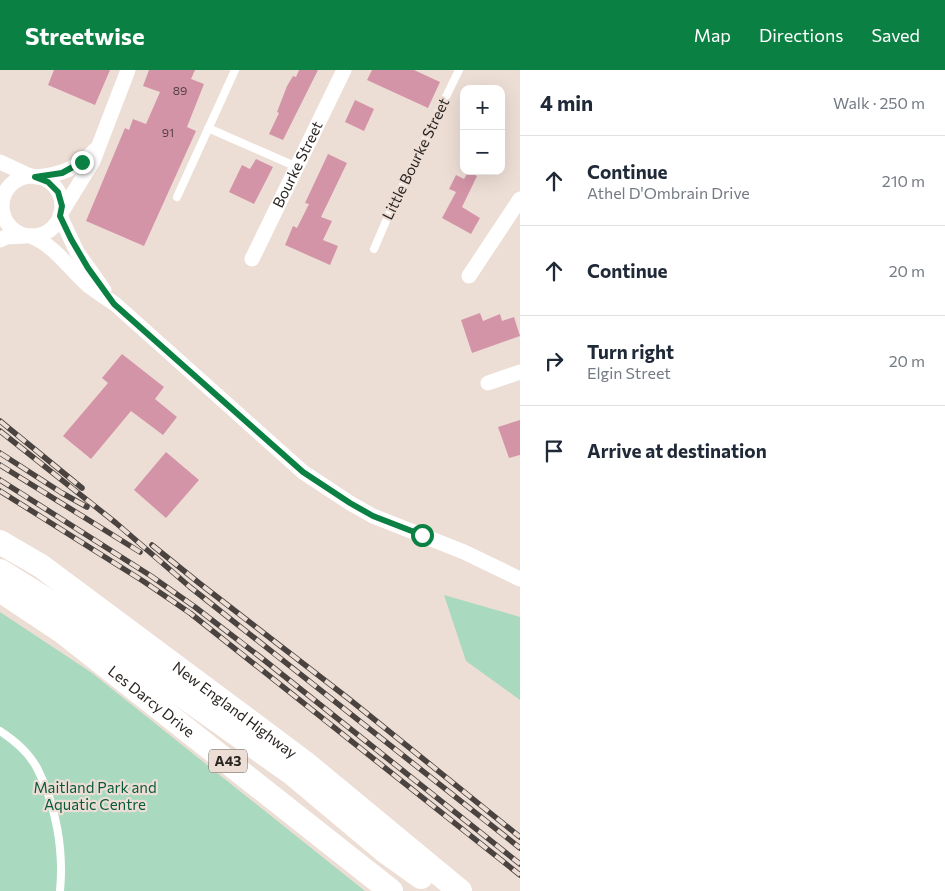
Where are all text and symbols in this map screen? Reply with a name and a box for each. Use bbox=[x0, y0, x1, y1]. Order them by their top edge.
text: Streetwise bbox=[25, 21, 145, 50]
text: Map bbox=[694, 24, 731, 46]
text: Directions bbox=[759, 24, 843, 46]
text: Saved bbox=[871, 24, 920, 46]
house number: 89 bbox=[173, 83, 187, 97]
map controls bbox=[460, 85, 505, 175]
button: + bbox=[460, 85, 505, 130]
text: 4 min bbox=[540, 90, 593, 115]
text: Walk · 250 m bbox=[833, 93, 925, 112]
street label: Little Bourke Street bbox=[378, 95, 452, 222]
street label: Bourke Street bbox=[268, 118, 326, 210]
house number: 91 bbox=[162, 125, 174, 139]
button: − bbox=[460, 130, 505, 175]
route end bbox=[71, 151, 94, 174]
text: Continue bbox=[587, 160, 667, 183]
icon: ahead bbox=[540, 167, 568, 195]
text: 210 m bbox=[882, 171, 925, 190]
text: Athel D'Ombrain Drive bbox=[587, 183, 750, 202]
icon: ahead bbox=[540, 257, 568, 285]
text: Continue bbox=[587, 259, 667, 282]
text: 20 m bbox=[889, 261, 925, 280]
text: Turn right bbox=[587, 340, 674, 363]
icon: right bbox=[540, 347, 568, 375]
text: 20 m bbox=[889, 351, 925, 370]
text: Elgin Street bbox=[587, 363, 671, 382]
icon: arrive bbox=[540, 437, 568, 465]
text: Arrive at destination bbox=[587, 439, 767, 462]
route start bbox=[411, 524, 434, 547]
street label: New England Highway bbox=[170, 657, 301, 762]
street label: Les Darcy Drive bbox=[105, 661, 199, 741]
road number: A43 bbox=[209, 749, 247, 772]
park label: Maitland Park and Aquatic Centre bbox=[33, 778, 157, 813]

